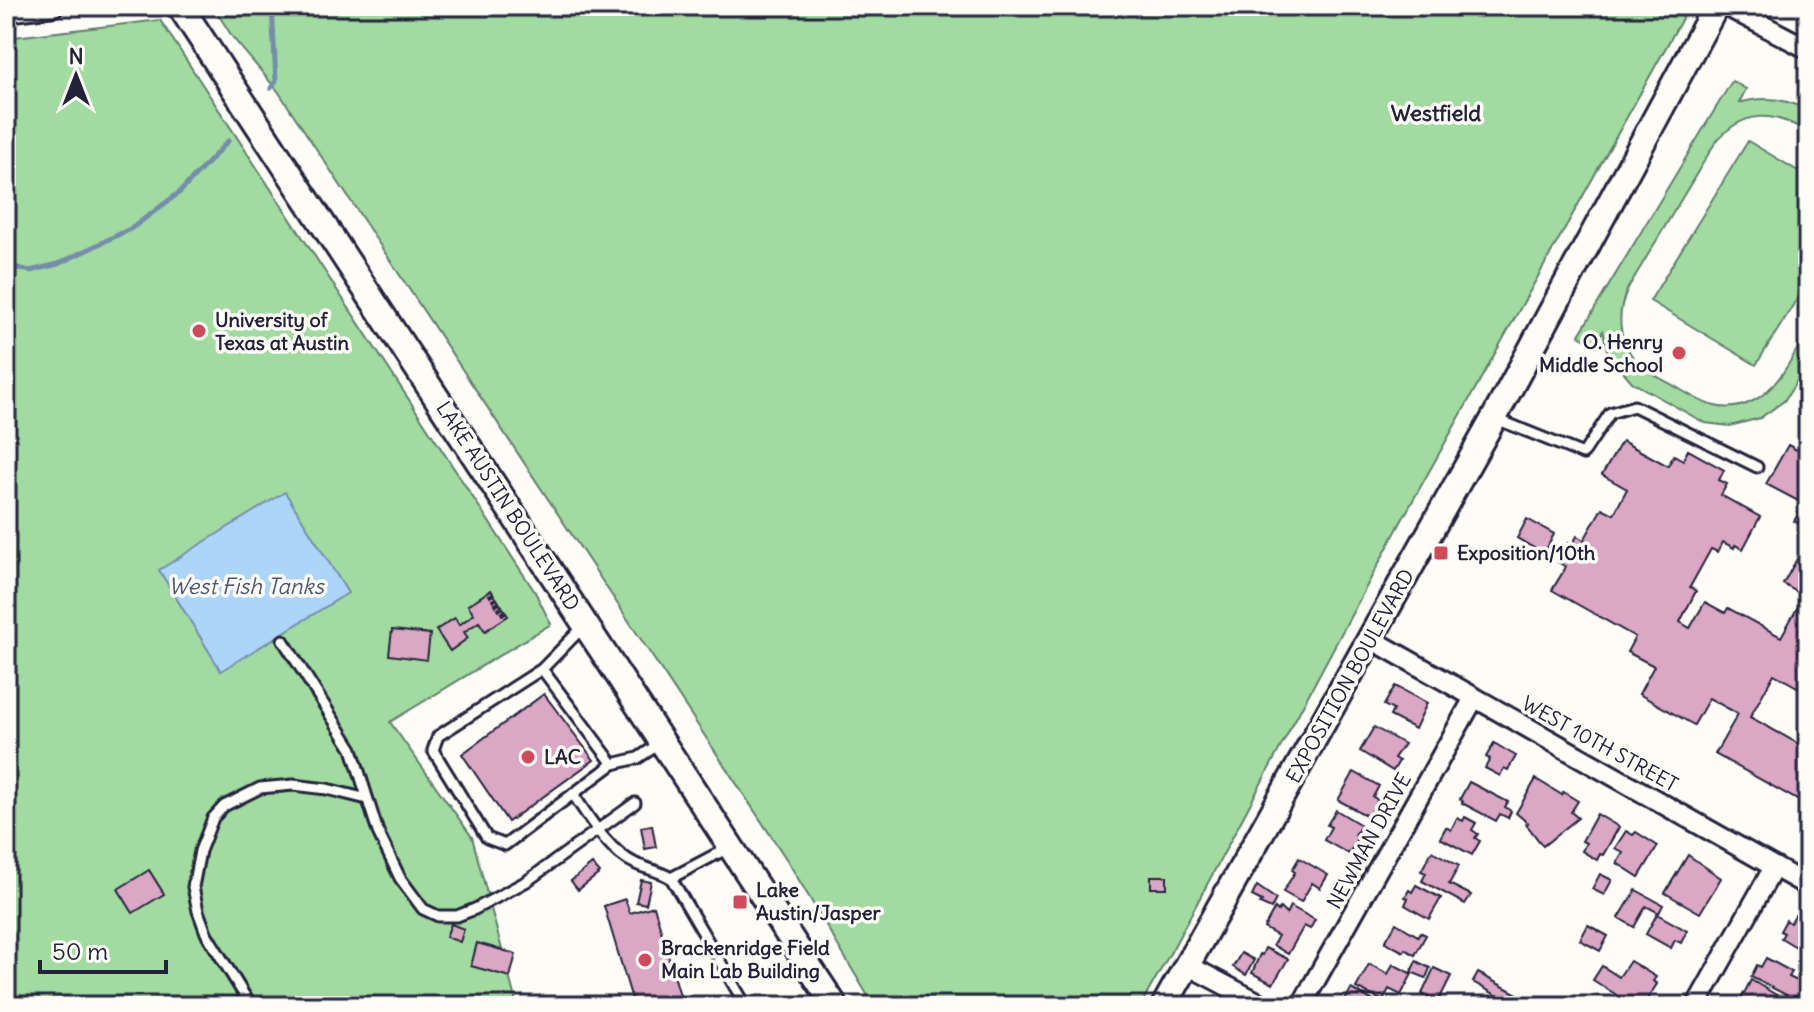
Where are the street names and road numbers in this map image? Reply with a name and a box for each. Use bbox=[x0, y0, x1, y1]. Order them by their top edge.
street label: LAKE AUSTIN BOULEVARD bbox=[431, 396, 585, 615]
street label: EXPOSITION BOULEVARD bbox=[1280, 564, 1419, 787]
street label: WEST 10TH STREET bbox=[1518, 690, 1683, 797]
street label: NEWMAN DRIVE bbox=[1321, 769, 1416, 913]

